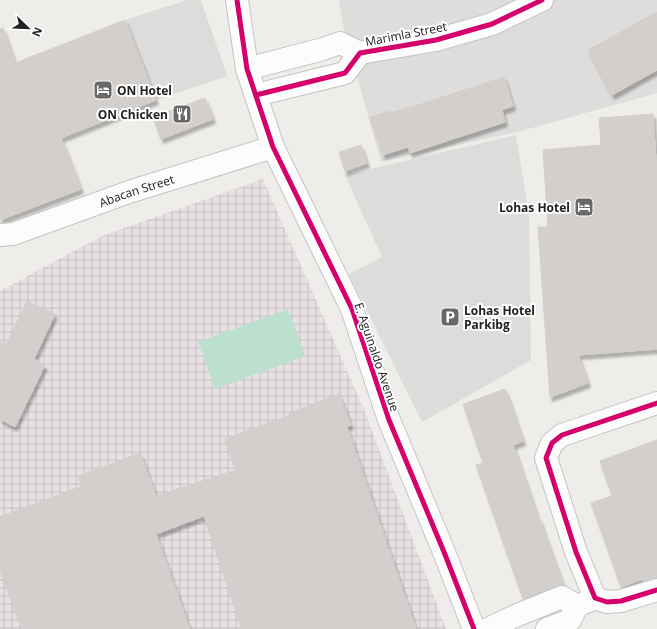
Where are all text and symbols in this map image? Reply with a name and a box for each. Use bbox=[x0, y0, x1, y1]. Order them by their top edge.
north arrow bbox=[8, 8, 48, 48]
street label: Marimla Street bbox=[364, 18, 448, 50]
text: N bbox=[29, 25, 46, 39]
hotel icon: ON Hotel bbox=[92, 79, 114, 101]
place label: ON Hotel bbox=[117, 82, 172, 99]
restaurant icon: ON Chicken bbox=[171, 103, 193, 125]
place label: ON Chicken bbox=[98, 106, 168, 123]
street label: Abacan Street bbox=[97, 170, 176, 211]
hotel icon: Lohas Hotel bbox=[573, 196, 595, 218]
place label: Lohas Hotel bbox=[499, 199, 570, 216]
street label: E. Aguinaldo Avenue bbox=[350, 300, 404, 414]
place label: Lohas Hotel Parkibg bbox=[464, 302, 535, 333]
parking icon: Lohas Hotel Parkibg bbox=[439, 306, 461, 328]

